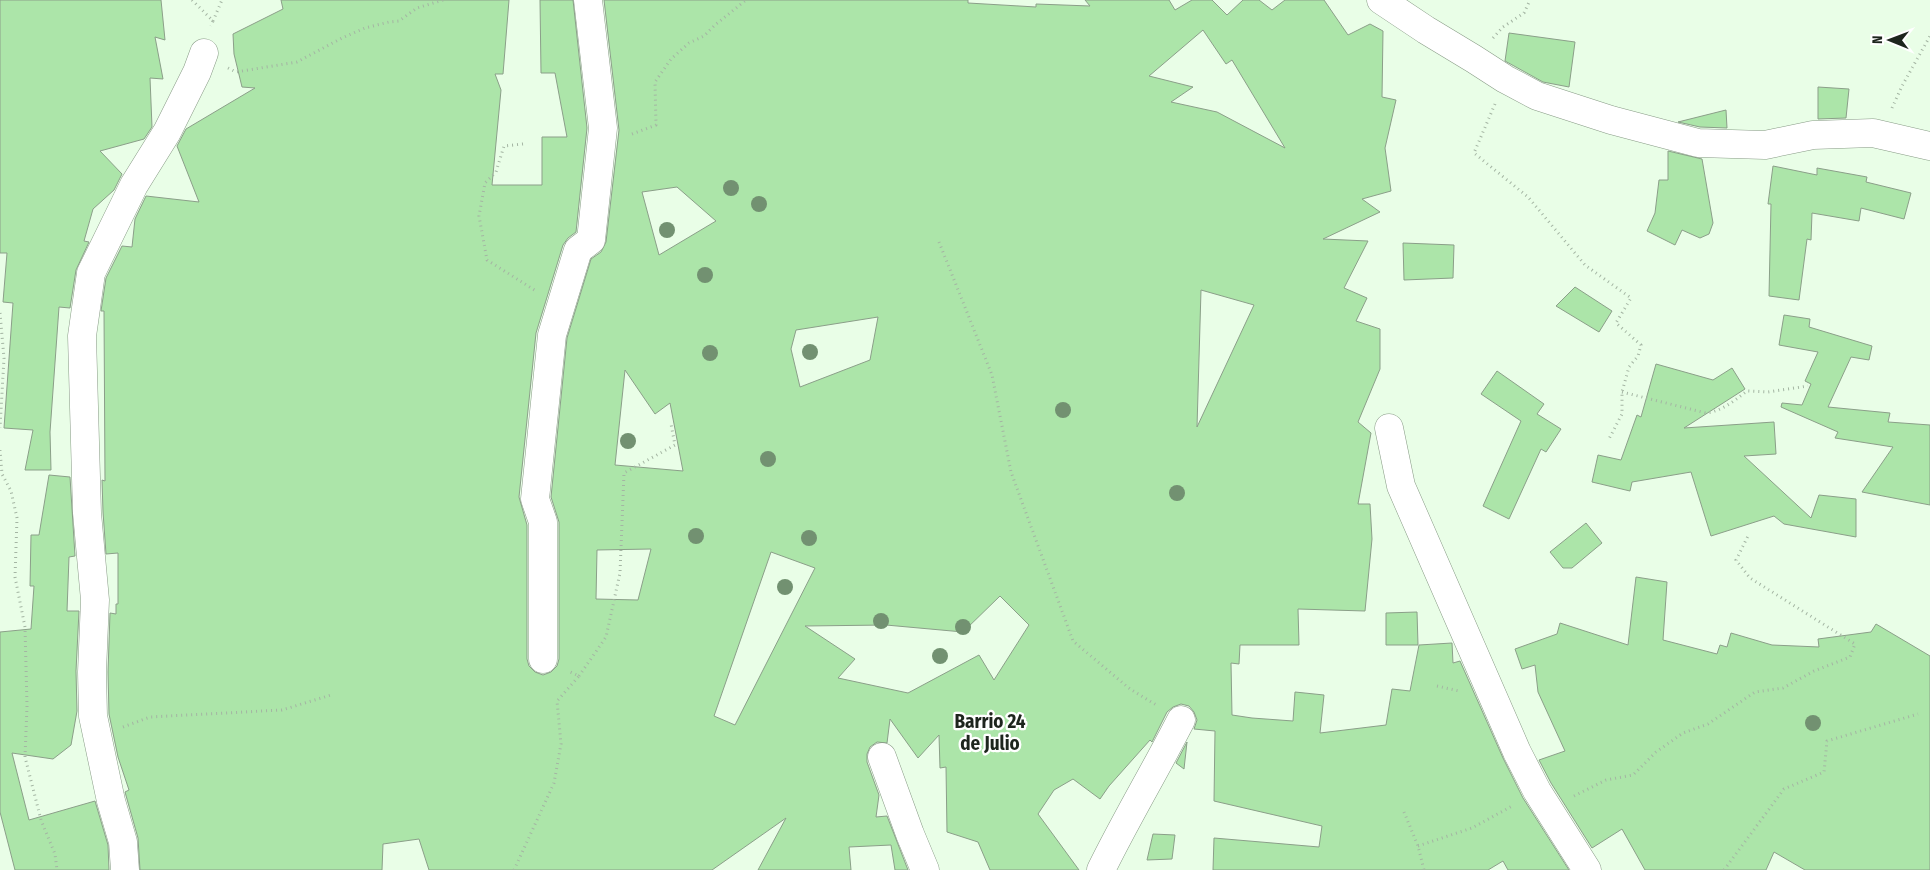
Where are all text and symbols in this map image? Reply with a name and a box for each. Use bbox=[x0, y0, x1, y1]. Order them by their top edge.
north arrow bbox=[1865, 15, 1915, 65]
text: N bbox=[1869, 35, 1886, 44]
district label: Barrio 24 de Julio bbox=[954, 710, 1026, 755]

